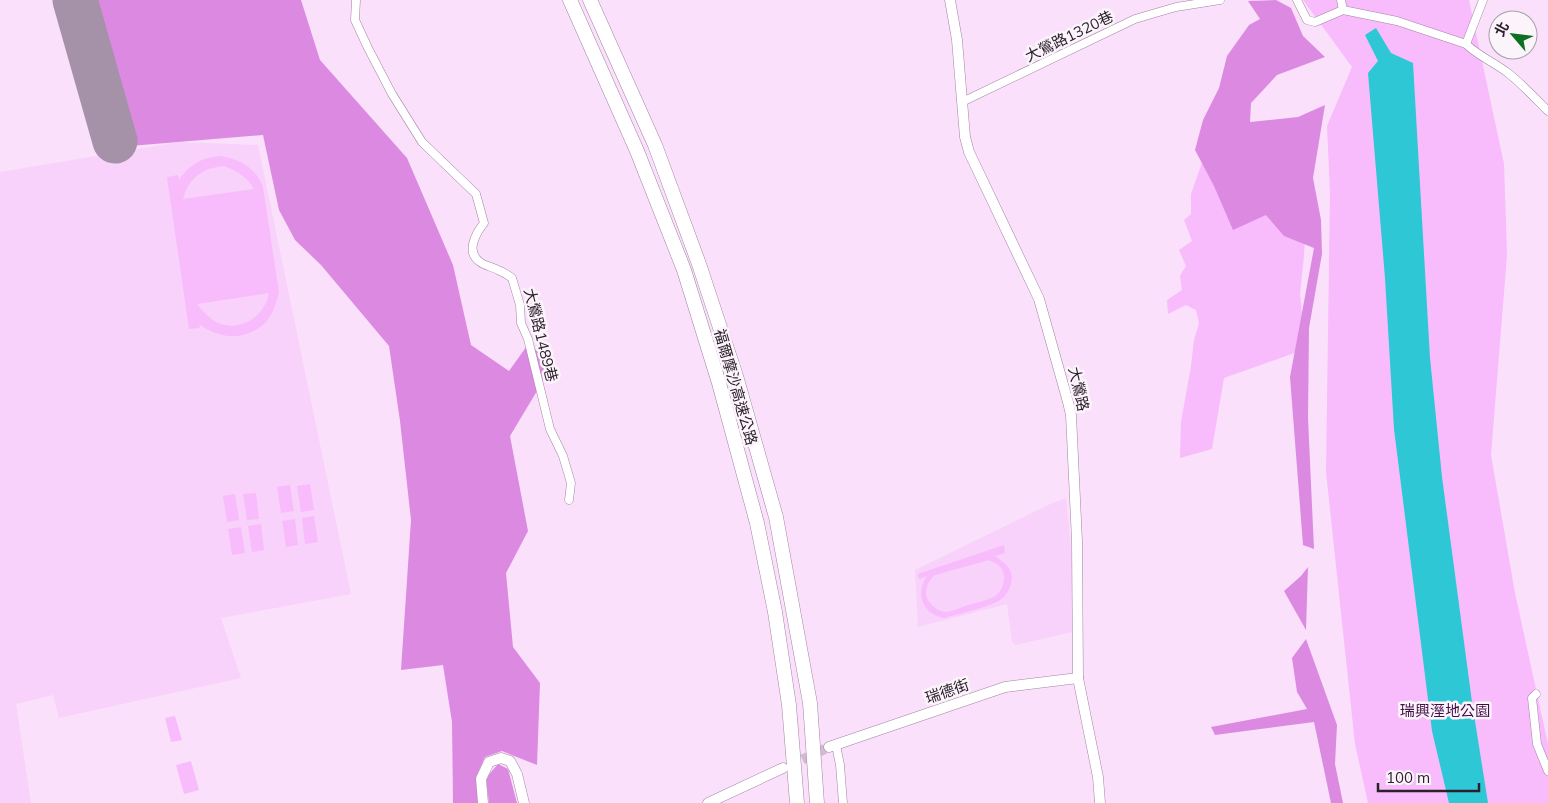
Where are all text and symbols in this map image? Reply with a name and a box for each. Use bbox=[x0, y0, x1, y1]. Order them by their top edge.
street label: 大鶯路1320巷 bbox=[1022, 6, 1116, 66]
north arrow bbox=[1488, 10, 1538, 60]
text: 北 bbox=[1490, 18, 1513, 39]
street label: 大鶯路1489巷 bbox=[520, 286, 562, 384]
street label: 福爾摩沙高速公路 bbox=[710, 327, 762, 447]
street label: 大鶯路 bbox=[1065, 365, 1093, 413]
street label: 瑞德街 bbox=[923, 675, 971, 707]
park label: 瑞興溼地公園 bbox=[1400, 701, 1490, 720]
scale bar bbox=[1378, 760, 1479, 792]
text: 100 m bbox=[1386, 768, 1430, 787]

